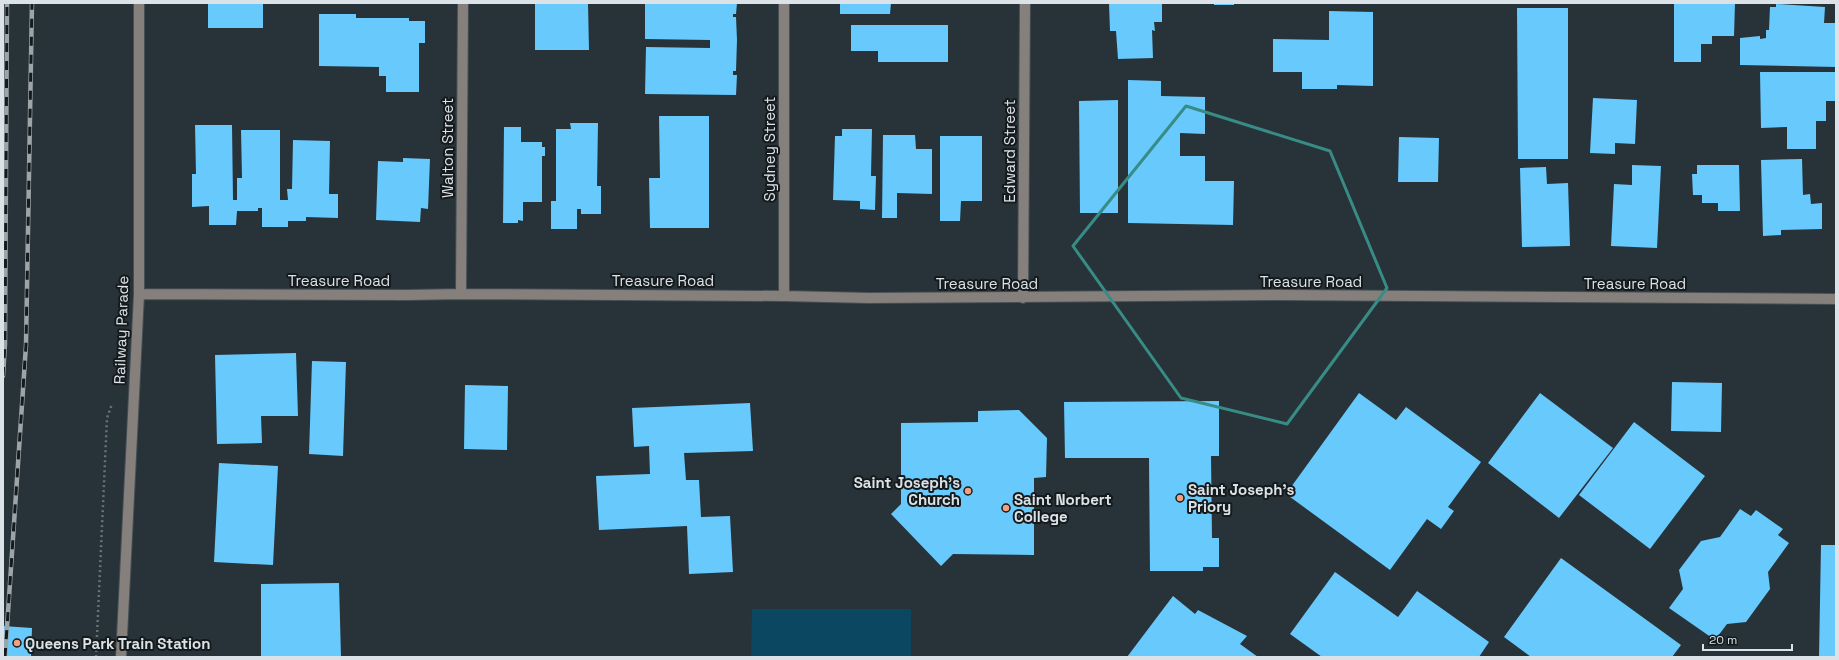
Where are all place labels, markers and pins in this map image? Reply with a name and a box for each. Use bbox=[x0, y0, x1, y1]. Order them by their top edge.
place label: Saint Joseph's Church bbox=[854, 473, 960, 509]
place label: Saint Joseph's Priory bbox=[1188, 480, 1295, 516]
marker: Saint Joseph's Church bbox=[963, 486, 973, 496]
place label: Saint Norbert College bbox=[1014, 490, 1112, 526]
marker: Saint Joseph's Priory bbox=[1175, 493, 1185, 503]
marker: Saint Norbert College bbox=[1001, 503, 1011, 513]
place label: Queens Park Train Station bbox=[25, 634, 211, 653]
marker: Queens Park Train Station bbox=[12, 638, 22, 648]

